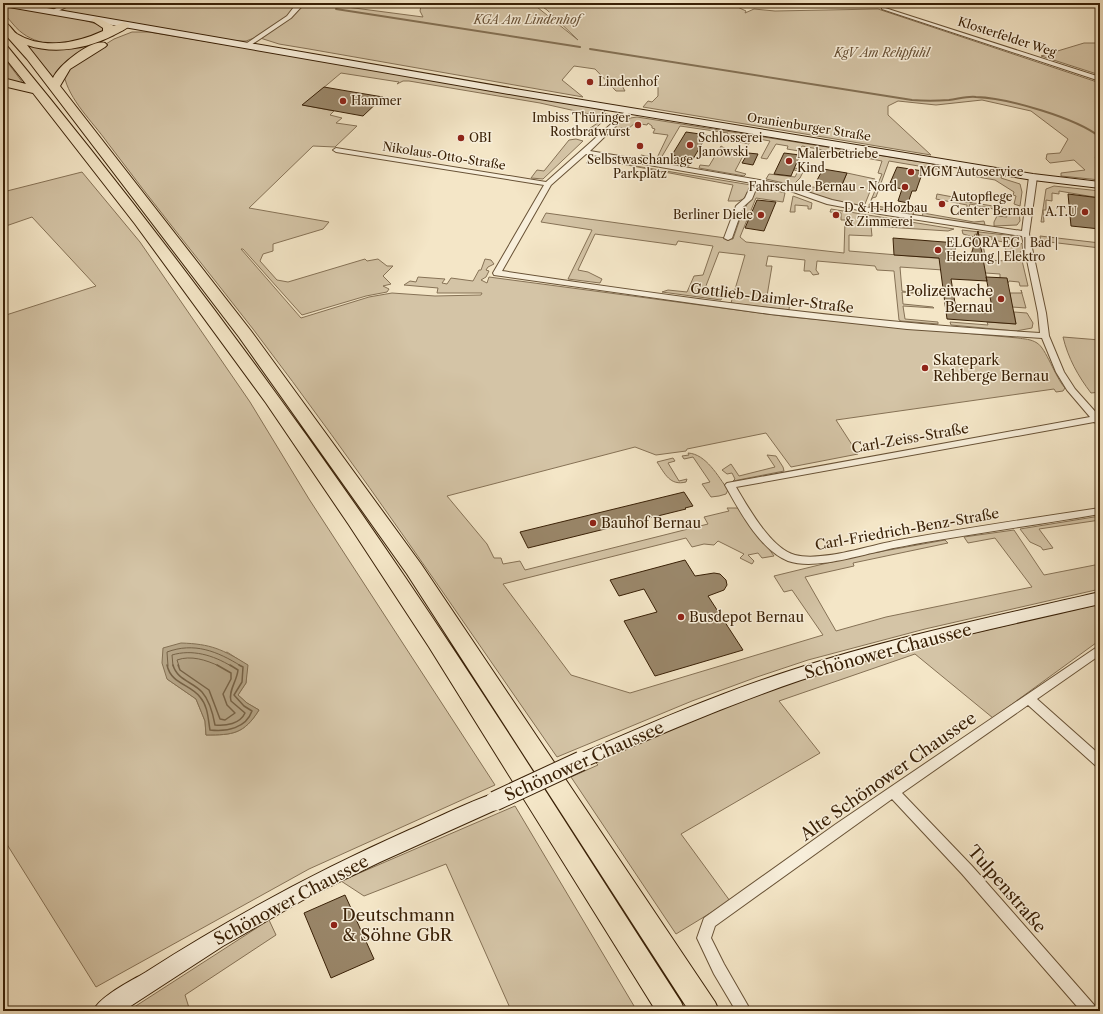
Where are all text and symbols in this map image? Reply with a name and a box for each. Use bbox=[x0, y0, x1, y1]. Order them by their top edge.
park label: KGA Am Lindenhof bbox=[473, 12, 585, 27]
street label: Klosterfelder Weg bbox=[956, 14, 1059, 60]
park label: KgV Am Rehpfuhl bbox=[833, 45, 931, 60]
place label: Lindenhof bbox=[598, 74, 659, 89]
marker: Lindenhof bbox=[585, 77, 595, 87]
place label: Hammer bbox=[351, 93, 402, 108]
marker: Hammer bbox=[338, 96, 348, 106]
street label: Oranienburger Straße bbox=[746, 109, 872, 144]
place label: Imbiss Thüringer Rostbratwurst bbox=[532, 110, 631, 139]
marker: Imbiss Thüringer Rostbratwurst bbox=[633, 120, 643, 130]
place label: OBI bbox=[469, 130, 492, 145]
place label: Schlosserei Janowski bbox=[696, 130, 763, 159]
marker: OBI bbox=[456, 133, 466, 143]
street label: Nikolaus-Otto-Straße bbox=[381, 138, 507, 173]
marker: Schlosserei Janowski bbox=[685, 140, 695, 150]
marker: Selbstwaschanlage Parkplatz bbox=[635, 141, 645, 151]
place label: Malerbetriebe Kind bbox=[797, 146, 879, 175]
place label: Selbstwaschanlage Parkplatz bbox=[587, 152, 693, 181]
marker: Malerbetriebe Kind bbox=[784, 156, 794, 166]
place label: MGM Autoservice bbox=[919, 164, 1024, 179]
marker: MGM Autoservice bbox=[906, 167, 916, 177]
place label: Fahrschule Bernau - Nord bbox=[748, 179, 898, 194]
marker: Fahrschule Bernau - Nord bbox=[900, 182, 910, 192]
place label: Autopflege Center Bernau bbox=[949, 189, 1034, 218]
marker: Autopflege Center Bernau bbox=[937, 199, 947, 209]
place label: D & H Hozbau & Zimmerei bbox=[844, 200, 928, 229]
place label: A.T.U bbox=[1044, 204, 1077, 219]
place label: Berliner Diele bbox=[673, 207, 753, 222]
marker: A.T.U bbox=[1080, 207, 1090, 217]
marker: Berliner Diele bbox=[756, 210, 766, 220]
marker: D & H Hozbau & Zimmerei bbox=[831, 210, 841, 220]
place label: ELGORA EG | Bad | Heizung | Elektro bbox=[946, 235, 1058, 264]
marker: ELGORA EG | Bad | Heizung | Elektro bbox=[933, 245, 943, 255]
street label: Gottlieb-Daimler-Straße bbox=[689, 279, 855, 317]
place label: Polizeiwache Bernau bbox=[905, 282, 993, 316]
marker: Polizeiwache Bernau bbox=[996, 294, 1006, 304]
place label: Skatepark Rehberge Bernau bbox=[933, 351, 1049, 385]
marker: Skatepark Rehberge Bernau bbox=[920, 363, 930, 373]
street label: Carl-Zeiss-Straße bbox=[850, 419, 970, 457]
street label: Carl-Friedrich-Benz-Straße bbox=[813, 504, 1001, 554]
place label: Bauhof Bernau bbox=[601, 514, 701, 532]
marker: Bauhof Bernau bbox=[588, 518, 598, 528]
place label: Busdepot Bernau bbox=[689, 608, 804, 626]
marker: Busdepot Bernau bbox=[676, 612, 686, 622]
street label: Schönower Chaussee bbox=[802, 619, 974, 683]
street label: Alte Schönower Chaussee bbox=[795, 708, 980, 845]
street label: Schönower Chaussee bbox=[501, 717, 667, 805]
street label: Tulpenstraße bbox=[964, 841, 1050, 937]
street label: Schönower Chaussee bbox=[210, 851, 372, 949]
place label: Deutschmann & Söhne GbR bbox=[342, 905, 455, 945]
marker: Deutschmann & Söhne GbR bbox=[329, 920, 339, 930]

